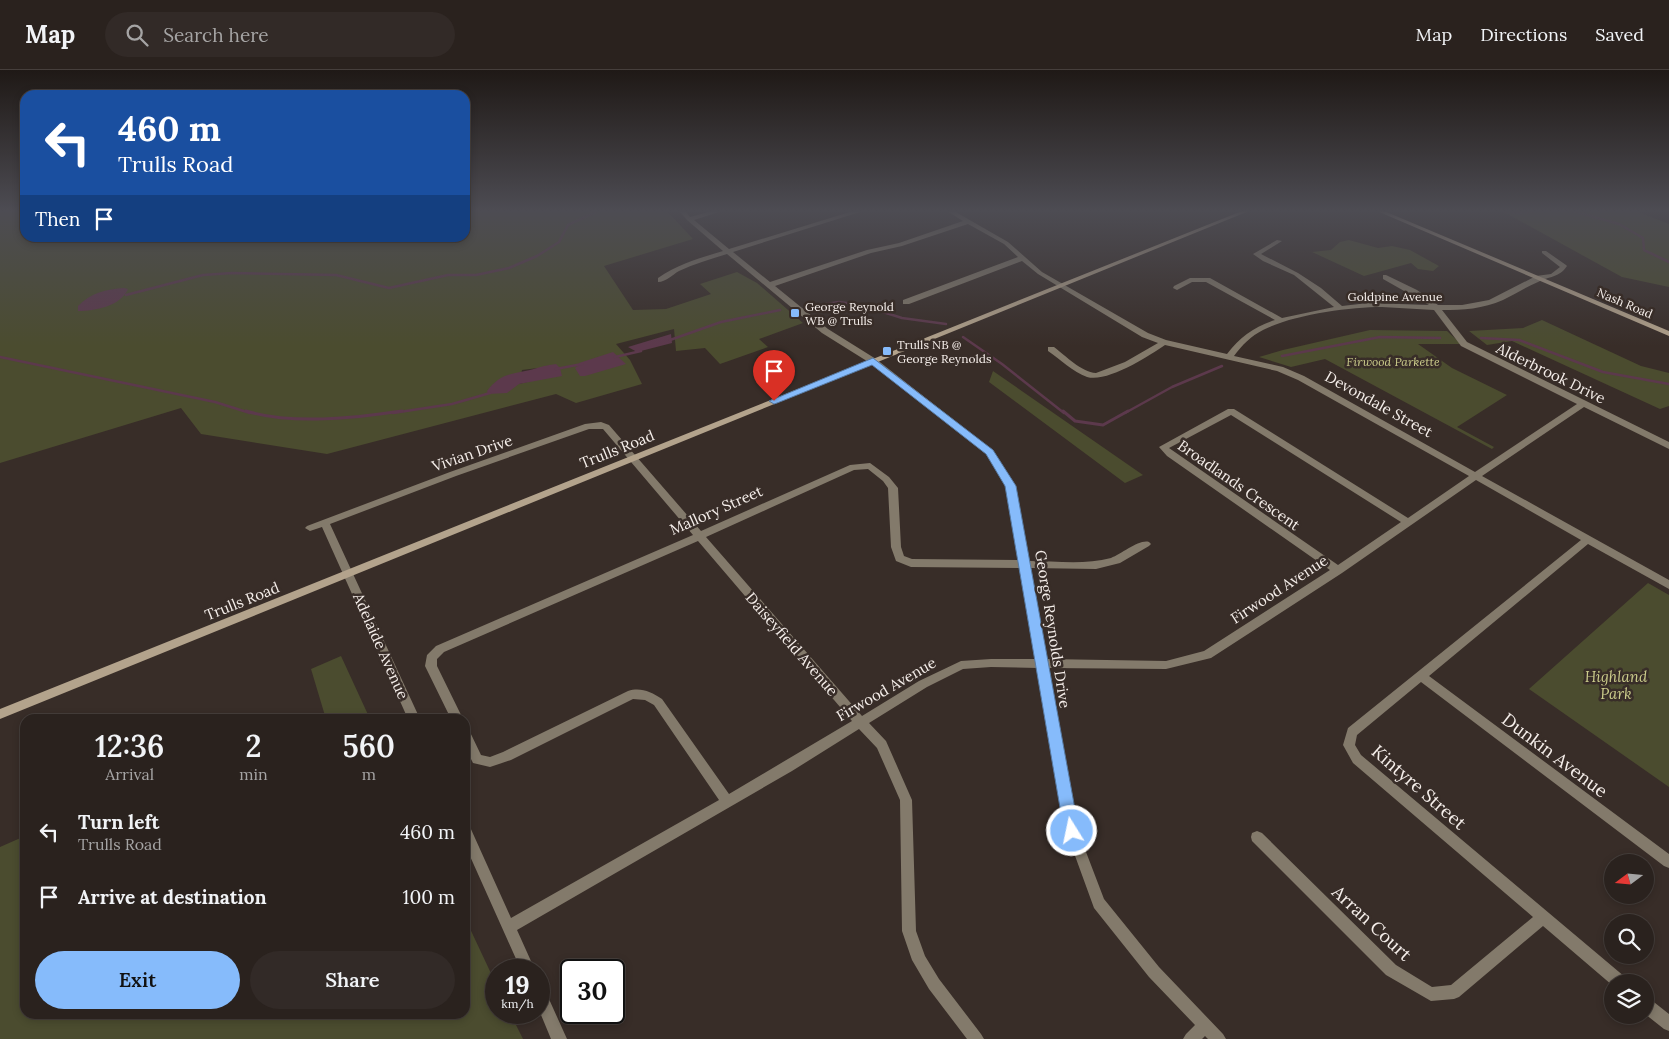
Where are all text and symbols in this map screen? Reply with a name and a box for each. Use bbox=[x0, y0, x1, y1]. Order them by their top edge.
search box bbox=[105, 12, 455, 57]
text: Map bbox=[25, 19, 75, 50]
icon: search bbox=[123, 21, 151, 49]
text: Search here bbox=[163, 23, 269, 47]
text: Map bbox=[1416, 23, 1452, 46]
text: Directions bbox=[1480, 23, 1567, 46]
text: Saved bbox=[1595, 23, 1644, 46]
text: 460 m bbox=[118, 106, 221, 151]
icon: left bbox=[35, 110, 100, 175]
text: Trulls Road bbox=[118, 150, 233, 178]
icon: arrive bbox=[90, 205, 118, 233]
text: Then bbox=[35, 207, 80, 231]
street label: Nash Road bbox=[1595, 285, 1655, 321]
street label: Goldpine Avenue bbox=[1348, 289, 1443, 304]
place label: George Reynold WB @ Trulls bbox=[805, 299, 894, 328]
marker: George Reynold WB @ Trulls bbox=[789, 307, 801, 319]
place label: Trulls NB @ George Reynolds bbox=[897, 337, 992, 366]
street label: Alderbrook Drive bbox=[1492, 338, 1609, 408]
marker: Trulls NB @ George Reynolds bbox=[881, 345, 893, 357]
pin bbox=[753, 350, 795, 401]
park label: Firwood Parkette bbox=[1346, 354, 1440, 369]
icon: arrive bbox=[760, 357, 788, 385]
street label: Devondale Street bbox=[1322, 367, 1436, 441]
street label: Trulls Road bbox=[577, 425, 657, 473]
street label: Vivian Drive bbox=[428, 430, 515, 476]
street label: Broadlands Crescent bbox=[1174, 436, 1304, 534]
street label: Mallory Street bbox=[667, 481, 766, 539]
street label: George Reynolds Drive bbox=[1031, 549, 1075, 709]
street label: Firwood Avenue bbox=[1227, 550, 1331, 628]
street label: Trulls Road bbox=[202, 577, 282, 625]
street label: Daiseyfield Avenue bbox=[742, 588, 842, 700]
street label: Adelaide Avenue bbox=[349, 589, 413, 702]
street label: Firwood Avenue bbox=[833, 653, 939, 725]
park label: Highland Park bbox=[1585, 667, 1648, 703]
street label: Dunkin Avenue bbox=[1498, 708, 1613, 802]
text: 12:36 bbox=[95, 727, 164, 765]
text: 2 bbox=[245, 727, 261, 765]
text: 560 bbox=[343, 727, 395, 765]
street label: Kintyre Street bbox=[1367, 740, 1471, 834]
text: Arrival bbox=[105, 764, 154, 784]
text: min bbox=[239, 764, 268, 784]
text: m bbox=[362, 764, 376, 784]
position arrow bbox=[1045, 804, 1097, 856]
text: Turn left bbox=[78, 810, 159, 834]
icon: left bbox=[35, 818, 63, 846]
text: 460 m bbox=[400, 820, 455, 844]
text: Trulls Road bbox=[78, 834, 162, 854]
north arrow bbox=[1604, 854, 1654, 904]
map controls bbox=[1604, 854, 1654, 1024]
street label: Arran Court bbox=[1327, 880, 1417, 966]
icon: arrive bbox=[35, 883, 63, 911]
text: Arrive at destination bbox=[78, 885, 267, 909]
text: 100 m bbox=[403, 885, 455, 909]
button: search bbox=[1604, 914, 1654, 964]
button: Exit bbox=[35, 951, 240, 1009]
button: Share bbox=[250, 951, 455, 1009]
speed limit sign: 30 bbox=[560, 959, 625, 1024]
text: 19 bbox=[505, 969, 530, 1001]
button: layers bbox=[1604, 974, 1654, 1024]
text: km/h bbox=[501, 996, 534, 1011]

